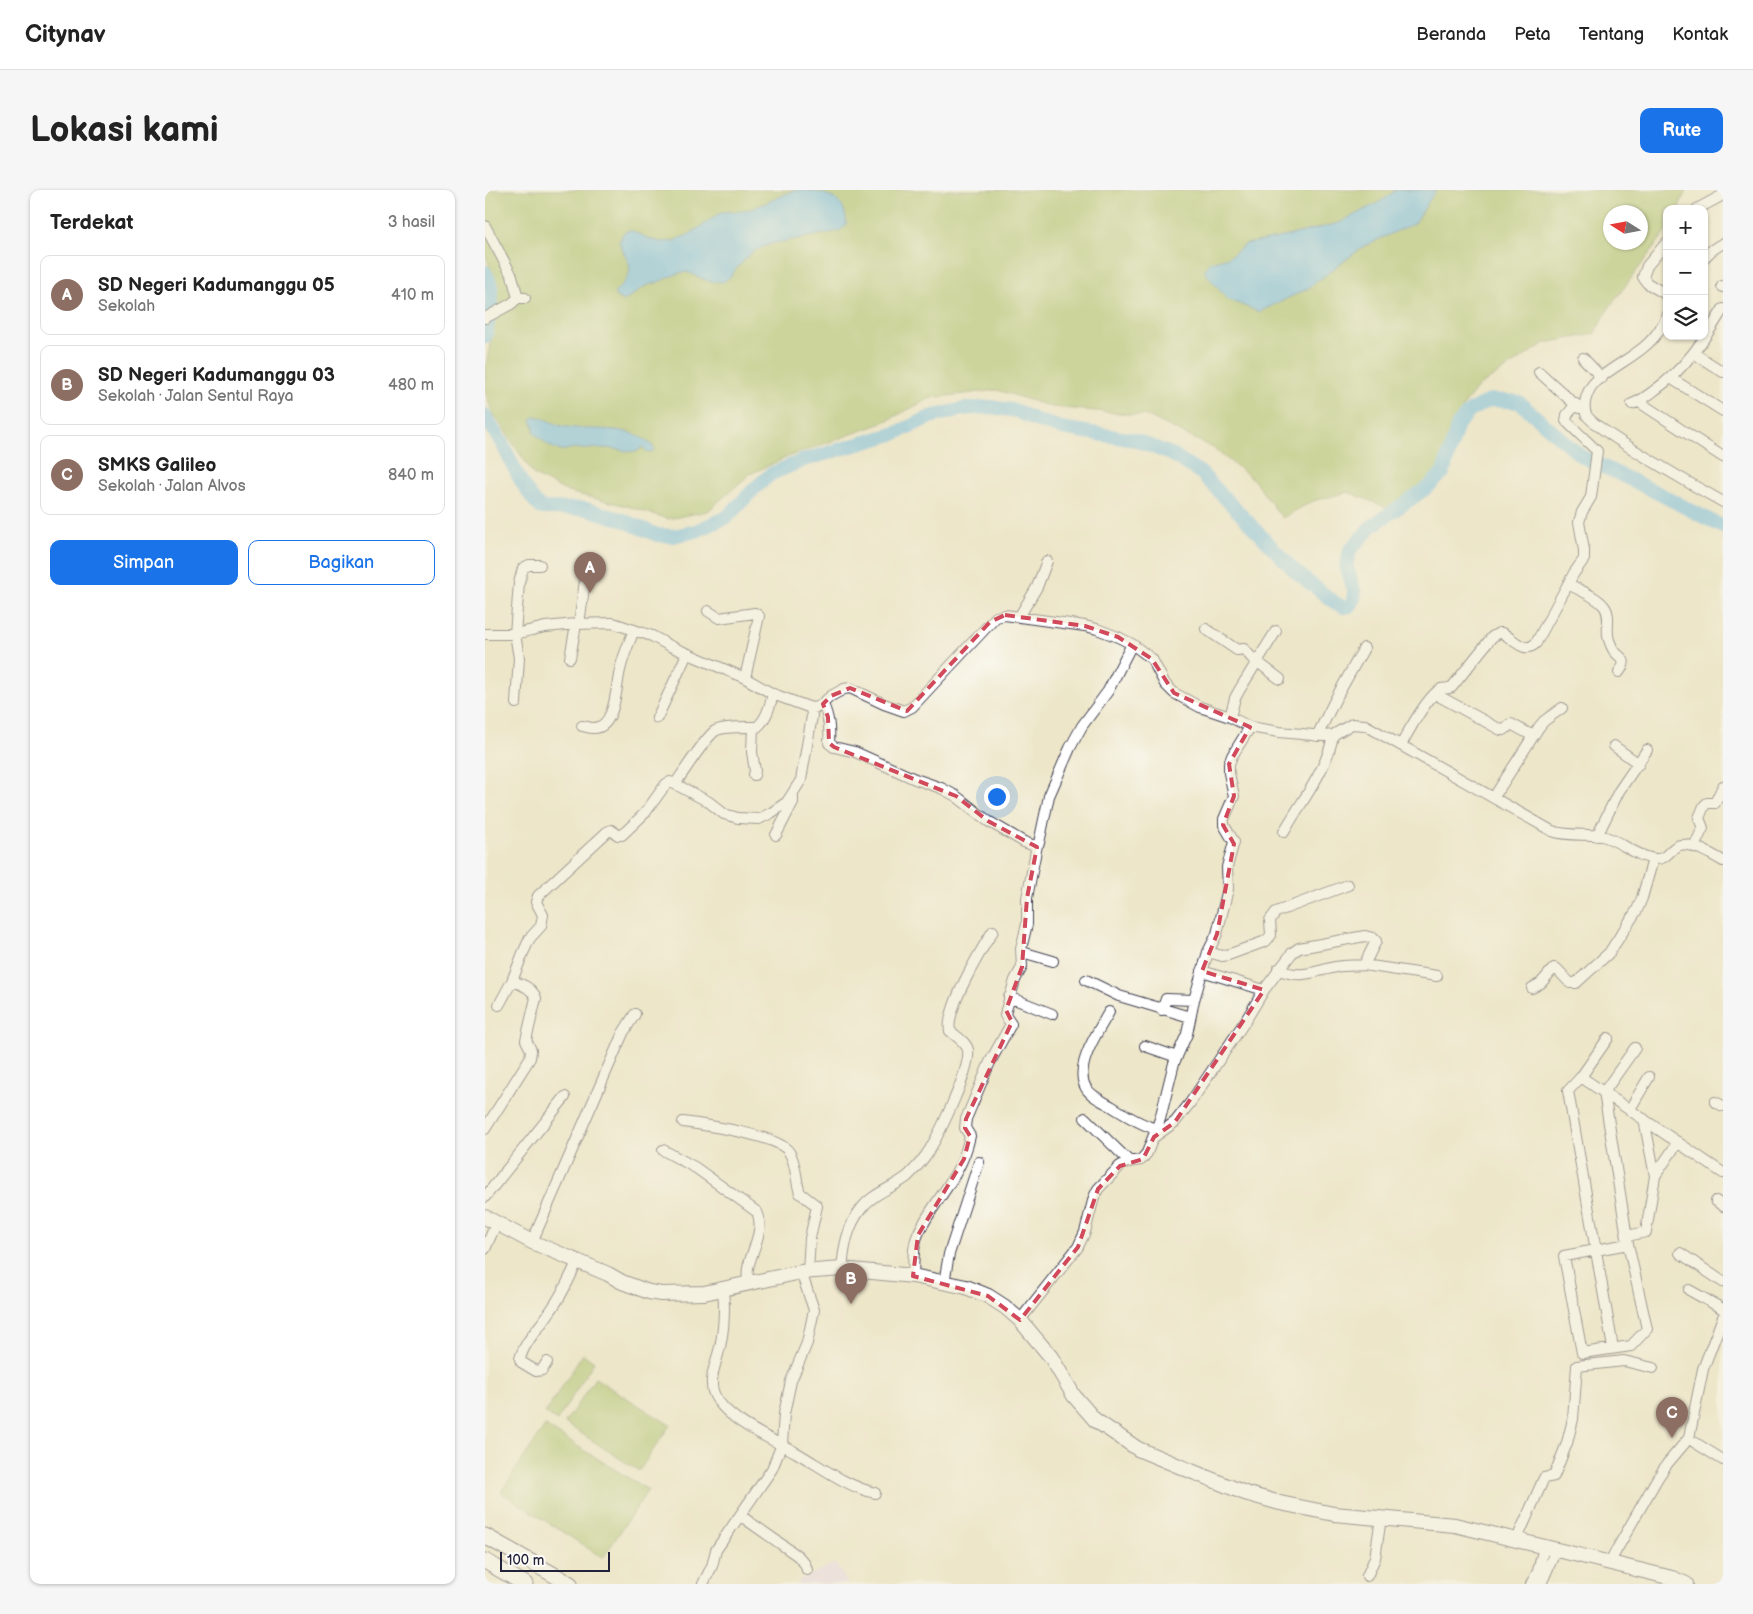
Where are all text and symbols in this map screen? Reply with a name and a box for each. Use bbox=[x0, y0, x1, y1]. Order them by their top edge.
text: Citynav bbox=[25, 20, 106, 49]
text: Beranda bbox=[1416, 24, 1486, 45]
text: Peta bbox=[1514, 24, 1551, 45]
text: Tentang bbox=[1579, 24, 1644, 45]
text: Kontak bbox=[1672, 24, 1728, 45]
button: Rute bbox=[1640, 108, 1723, 153]
text: Lokasi kami bbox=[30, 109, 219, 152]
north arrow bbox=[1603, 205, 1648, 250]
map controls bbox=[1663, 205, 1708, 340]
button: + bbox=[1663, 205, 1708, 250]
text: Terdekat bbox=[50, 210, 134, 235]
text: 3 hasil bbox=[388, 213, 435, 232]
button: − bbox=[1663, 250, 1708, 295]
text: SD Negeri Kadumanggu 05 bbox=[98, 274, 335, 297]
text: A bbox=[62, 286, 72, 305]
text: 410 m bbox=[391, 286, 434, 305]
button: layers bbox=[1663, 295, 1708, 340]
text: Sekolah bbox=[98, 297, 155, 316]
text: SD Negeri Kadumanggu 03 bbox=[98, 364, 335, 387]
text: B bbox=[61, 376, 73, 395]
text: 480 m bbox=[388, 376, 434, 395]
text: Sekolah · Jalan Sentul Raya bbox=[98, 387, 294, 406]
text: SMKS Galileo bbox=[98, 454, 216, 477]
text: C bbox=[61, 466, 73, 485]
text: 840 m bbox=[388, 466, 434, 485]
text: Sekolah · Jalan Alvos bbox=[98, 477, 246, 496]
button: Simpan bbox=[50, 540, 238, 585]
button: Bagikan bbox=[248, 540, 435, 585]
pin: A bbox=[574, 552, 606, 593]
your location bbox=[984, 784, 1010, 810]
pin: B bbox=[835, 1263, 867, 1304]
pin: C bbox=[1656, 1397, 1688, 1438]
scale bar bbox=[500, 1549, 610, 1572]
text: 100 m bbox=[507, 1552, 544, 1569]

